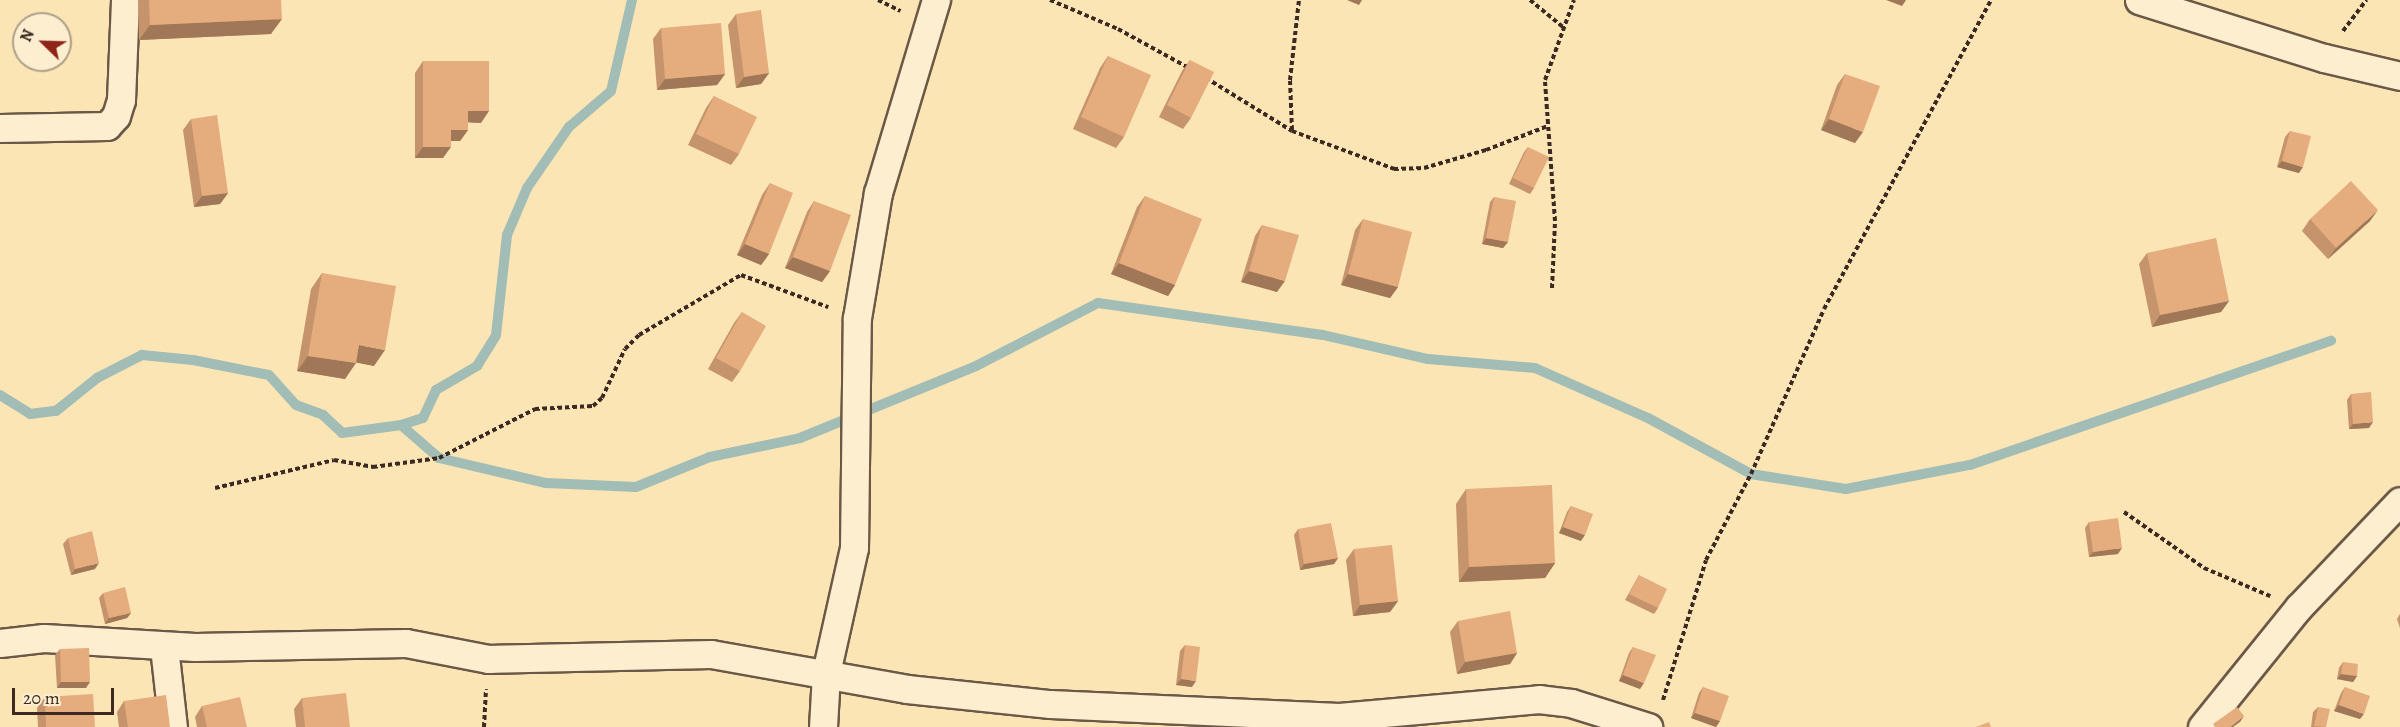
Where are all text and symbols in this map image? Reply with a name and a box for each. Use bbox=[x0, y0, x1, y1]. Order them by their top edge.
north arrow bbox=[12, 12, 72, 72]
text: N bbox=[15, 26, 40, 45]
scale bar bbox=[15, 676, 117, 714]
text: 20 m bbox=[23, 686, 60, 710]

